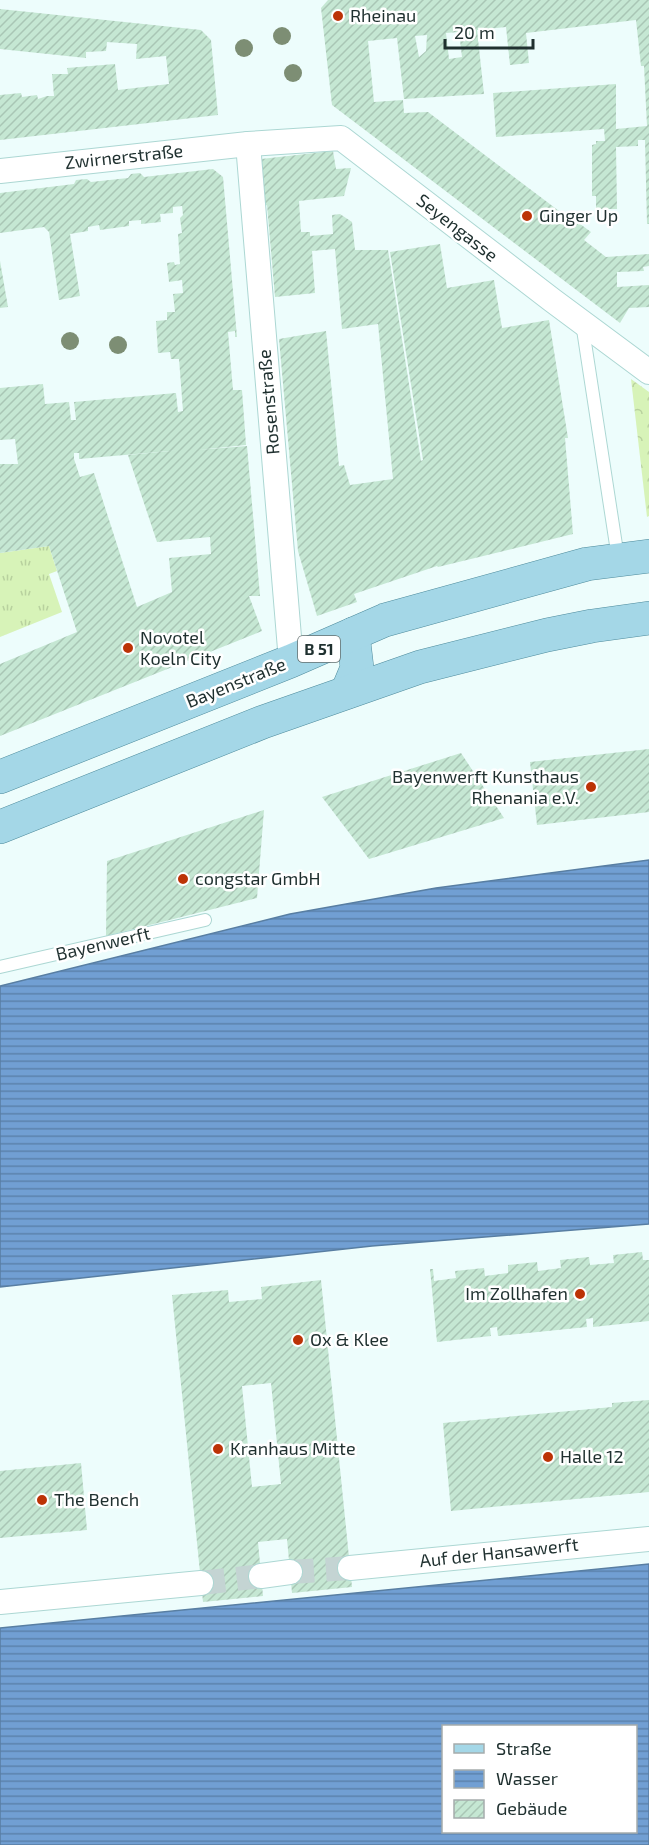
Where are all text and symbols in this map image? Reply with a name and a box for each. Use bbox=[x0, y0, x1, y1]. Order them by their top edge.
place label: Rheinau bbox=[350, 4, 416, 26]
marker: Rheinau bbox=[331, 9, 345, 23]
scale bar bbox=[445, 12, 534, 50]
text: 20 m bbox=[454, 21, 495, 43]
street label: Zwirnerstraße bbox=[64, 139, 184, 173]
street label: Seyengasse bbox=[413, 189, 503, 266]
place label: Ginger Up bbox=[539, 204, 618, 226]
marker: Ginger Up bbox=[520, 209, 534, 223]
street label: Rosenstraße bbox=[252, 349, 284, 456]
place label: Novotel Koeln City bbox=[140, 626, 222, 669]
road number: B 51 bbox=[298, 636, 340, 662]
marker: Novotel Koeln City bbox=[121, 641, 135, 655]
street label: Bayenstraße bbox=[183, 652, 289, 712]
place label: Bayenwerft Kunsthaus Rhenania e.V. bbox=[392, 765, 579, 808]
marker: Bayenwerft Kunsthaus Rhenania e.V. bbox=[584, 780, 598, 794]
place label: congstar GmbH bbox=[195, 867, 320, 889]
marker: congstar GmbH bbox=[176, 872, 190, 886]
street label: Bayenwerft bbox=[54, 921, 152, 965]
place label: Im Zollhafen bbox=[465, 1282, 568, 1304]
marker: Im Zollhafen bbox=[573, 1287, 587, 1301]
place label: Ox & Klee bbox=[310, 1328, 389, 1350]
marker: Ox & Klee bbox=[291, 1333, 305, 1347]
place label: Kranhaus Mitte bbox=[230, 1437, 356, 1459]
marker: Kranhaus Mitte bbox=[211, 1442, 225, 1456]
place label: Halle 12 bbox=[560, 1445, 624, 1467]
marker: Halle 12 bbox=[541, 1450, 555, 1464]
place label: The Bench bbox=[54, 1488, 139, 1510]
marker: The Bench bbox=[35, 1493, 49, 1507]
street label: Auf der Hansawerft bbox=[418, 1533, 580, 1571]
legend bbox=[442, 1725, 637, 1833]
text: Straße bbox=[496, 1737, 552, 1759]
text: Wasser bbox=[496, 1767, 558, 1789]
text: Gebäude bbox=[496, 1797, 567, 1819]

